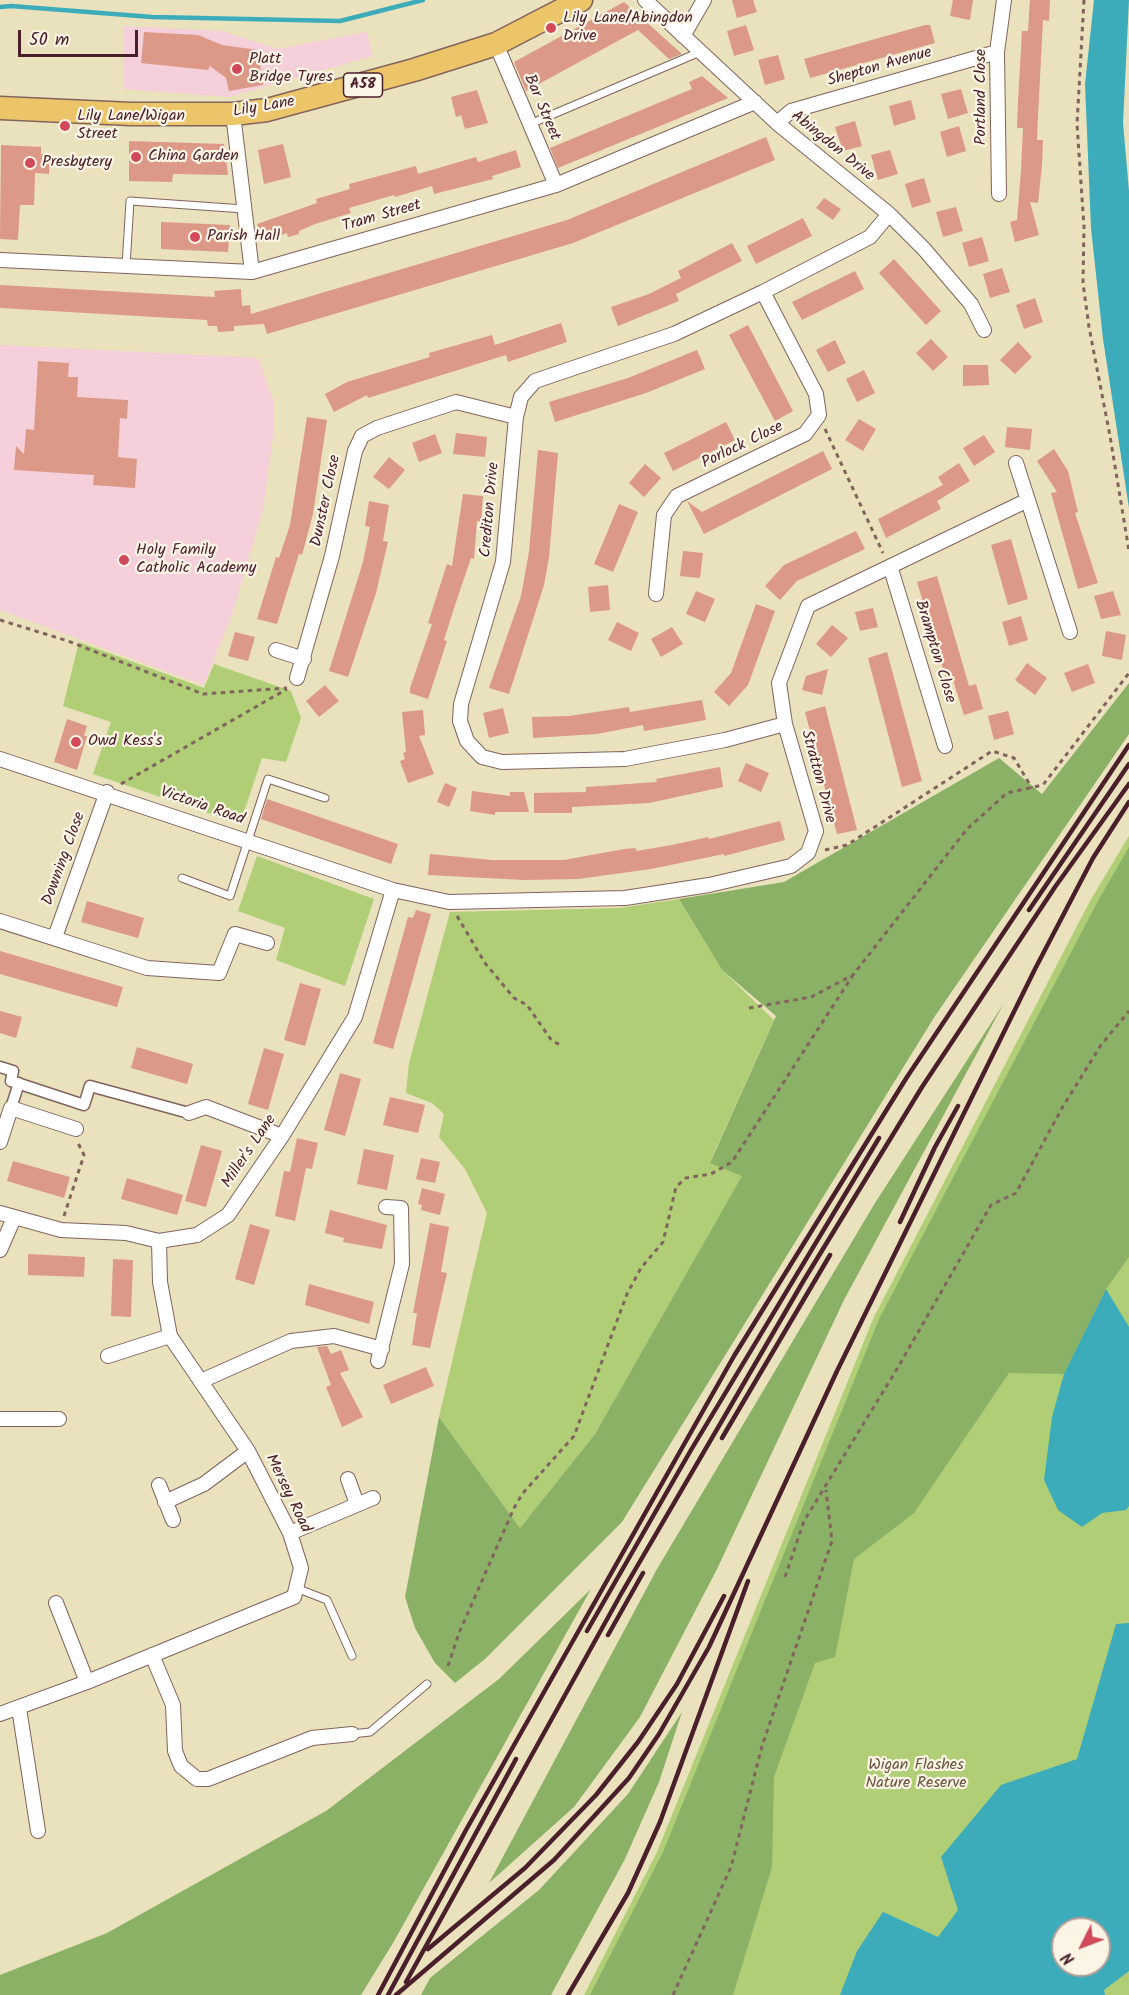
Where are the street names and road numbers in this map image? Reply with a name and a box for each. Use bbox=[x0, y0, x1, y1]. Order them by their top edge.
street label: Shepton Avenue bbox=[826, 44, 934, 92]
street label: Portland Close bbox=[972, 49, 992, 145]
street label: Bar Street bbox=[518, 72, 564, 144]
road number: A58 bbox=[344, 73, 382, 97]
street label: Lily Lane bbox=[232, 93, 296, 123]
street label: Abingdon Drive bbox=[786, 108, 878, 186]
street label: Tram Street bbox=[340, 197, 424, 237]
street label: Porlock Close bbox=[699, 418, 787, 474]
street label: Dunster Close bbox=[308, 453, 346, 549]
street label: Crediton Drive bbox=[477, 462, 505, 558]
street label: Brampton Close bbox=[909, 598, 959, 706]
street label: Stratton Drive bbox=[795, 728, 839, 826]
street label: Victoria Road bbox=[157, 784, 247, 830]
street label: Downing Close bbox=[39, 810, 91, 908]
street label: Miller's Lane bbox=[218, 1112, 282, 1192]
street label: Mersey Road bbox=[260, 1452, 314, 1536]

